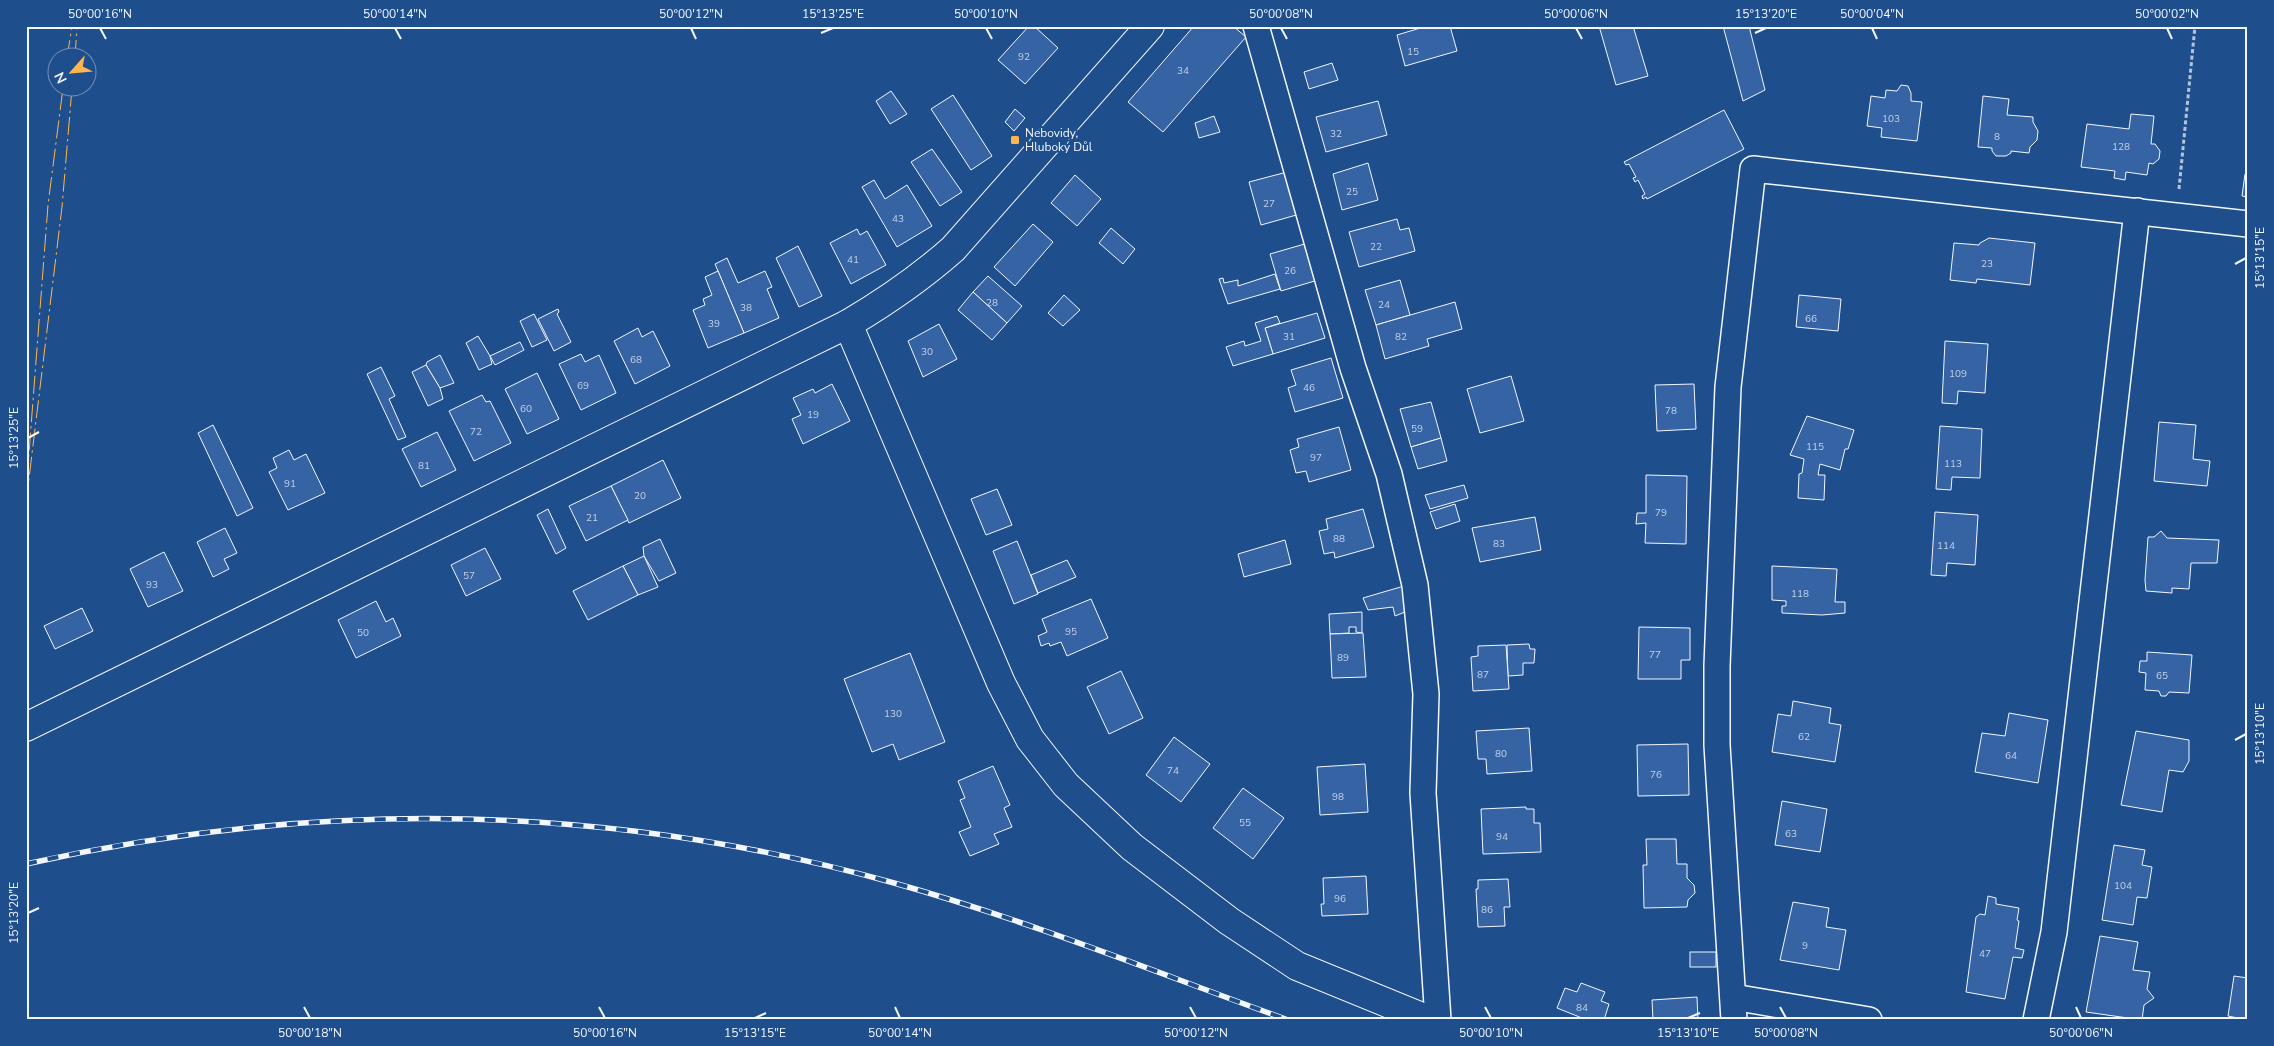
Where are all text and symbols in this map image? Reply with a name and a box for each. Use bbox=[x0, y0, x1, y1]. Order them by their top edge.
text: 50°00'16"N bbox=[68, 6, 132, 22]
text: 50°00'14"N bbox=[363, 6, 427, 22]
text: 50°00'12"N bbox=[659, 6, 723, 22]
text: 15°13'25"E bbox=[802, 6, 864, 22]
text: 50°00'10"N bbox=[954, 6, 1018, 22]
text: 50°00'08"N bbox=[1249, 6, 1313, 22]
text: 50°00'06"N bbox=[1544, 6, 1608, 22]
text: 15°13'20"E bbox=[1735, 6, 1797, 22]
text: 50°00'04"N bbox=[1840, 6, 1904, 22]
text: 50°00'02"N bbox=[2135, 6, 2199, 22]
house number: 15 bbox=[1407, 45, 1419, 59]
north arrow bbox=[48, 48, 98, 98]
house number: 92 bbox=[1018, 50, 1030, 64]
house number: 34 bbox=[1177, 64, 1189, 78]
text: N bbox=[50, 69, 72, 87]
house number: 103 bbox=[1882, 112, 1900, 126]
place label: Nebovidy, Hluboký Důl bbox=[1025, 125, 1093, 155]
house number: 32 bbox=[1330, 127, 1342, 141]
house number: 8 bbox=[1994, 130, 2000, 144]
marker: Nebovidy, Hluboký Důl bbox=[1009, 134, 1021, 146]
house number: 128 bbox=[2112, 140, 2130, 154]
house number: 25 bbox=[1346, 185, 1358, 199]
house number: 27 bbox=[1263, 197, 1275, 211]
house number: 43 bbox=[892, 212, 904, 226]
text: 15°13'15"E bbox=[2252, 227, 2268, 289]
house number: 22 bbox=[1370, 240, 1382, 254]
house number: 41 bbox=[847, 253, 859, 267]
house number: 23 bbox=[1981, 257, 1993, 271]
house number: 26 bbox=[1284, 264, 1296, 278]
house number: 28 bbox=[986, 296, 998, 310]
house number: 24 bbox=[1378, 298, 1390, 312]
house number: 38 bbox=[740, 301, 752, 315]
house number: 66 bbox=[1805, 312, 1817, 326]
house number: 39 bbox=[708, 317, 720, 331]
house number: 31 bbox=[1283, 330, 1295, 344]
house number: 82 bbox=[1395, 330, 1407, 344]
house number: 30 bbox=[921, 345, 933, 359]
house number: 68 bbox=[630, 353, 642, 367]
house number: 109 bbox=[1949, 367, 1967, 381]
house number: 69 bbox=[577, 379, 589, 393]
house number: 46 bbox=[1303, 381, 1315, 395]
house number: 60 bbox=[520, 402, 532, 416]
house number: 78 bbox=[1665, 404, 1677, 418]
text: 15°13'25"E bbox=[6, 407, 22, 469]
house number: 19 bbox=[807, 408, 819, 422]
house number: 59 bbox=[1411, 422, 1423, 436]
house number: 72 bbox=[470, 425, 482, 439]
house number: 115 bbox=[1806, 440, 1824, 454]
house number: 97 bbox=[1310, 451, 1322, 465]
house number: 113 bbox=[1944, 457, 1962, 471]
house number: 81 bbox=[418, 459, 430, 473]
house number: 91 bbox=[284, 477, 296, 491]
house number: 20 bbox=[634, 489, 646, 503]
house number: 79 bbox=[1655, 506, 1667, 520]
house number: 21 bbox=[586, 511, 598, 525]
house number: 88 bbox=[1333, 532, 1345, 546]
house number: 83 bbox=[1493, 537, 1505, 551]
house number: 114 bbox=[1937, 539, 1955, 553]
house number: 57 bbox=[463, 569, 475, 583]
house number: 93 bbox=[146, 578, 158, 592]
house number: 118 bbox=[1791, 587, 1809, 601]
house number: 95 bbox=[1065, 625, 1077, 639]
house number: 50 bbox=[357, 626, 369, 640]
house number: 77 bbox=[1649, 648, 1661, 662]
house number: 89 bbox=[1337, 651, 1349, 665]
house number: 87 bbox=[1477, 668, 1489, 682]
house number: 65 bbox=[2156, 669, 2168, 683]
text: 15°13'10"E bbox=[2252, 703, 2268, 765]
house number: 130 bbox=[884, 707, 902, 721]
house number: 62 bbox=[1798, 730, 1810, 744]
house number: 80 bbox=[1495, 747, 1507, 761]
house number: 64 bbox=[2005, 749, 2017, 763]
house number: 74 bbox=[1167, 764, 1179, 778]
house number: 76 bbox=[1650, 768, 1662, 782]
house number: 98 bbox=[1332, 790, 1344, 804]
house number: 55 bbox=[1239, 816, 1251, 830]
house number: 63 bbox=[1785, 827, 1797, 841]
house number: 94 bbox=[1496, 830, 1508, 844]
house number: 104 bbox=[2114, 879, 2132, 893]
text: 15°13'20"E bbox=[6, 882, 22, 944]
house number: 96 bbox=[1334, 892, 1346, 906]
house number: 86 bbox=[1481, 903, 1493, 917]
house number: 9 bbox=[1802, 939, 1808, 953]
house number: 47 bbox=[1979, 947, 1991, 961]
house number: 84 bbox=[1576, 1001, 1588, 1015]
text: 50°00'18"N bbox=[278, 1025, 342, 1041]
text: 50°00'16"N bbox=[573, 1025, 637, 1041]
text: 15°13'15"E bbox=[724, 1025, 786, 1041]
text: 50°00'14"N bbox=[868, 1025, 932, 1041]
text: 50°00'12"N bbox=[1164, 1025, 1228, 1041]
text: 50°00'10"N bbox=[1459, 1025, 1523, 1041]
text: 15°13'10"E bbox=[1657, 1025, 1719, 1041]
text: 50°00'08"N bbox=[1754, 1025, 1818, 1041]
text: 50°00'06"N bbox=[2049, 1025, 2113, 1041]

